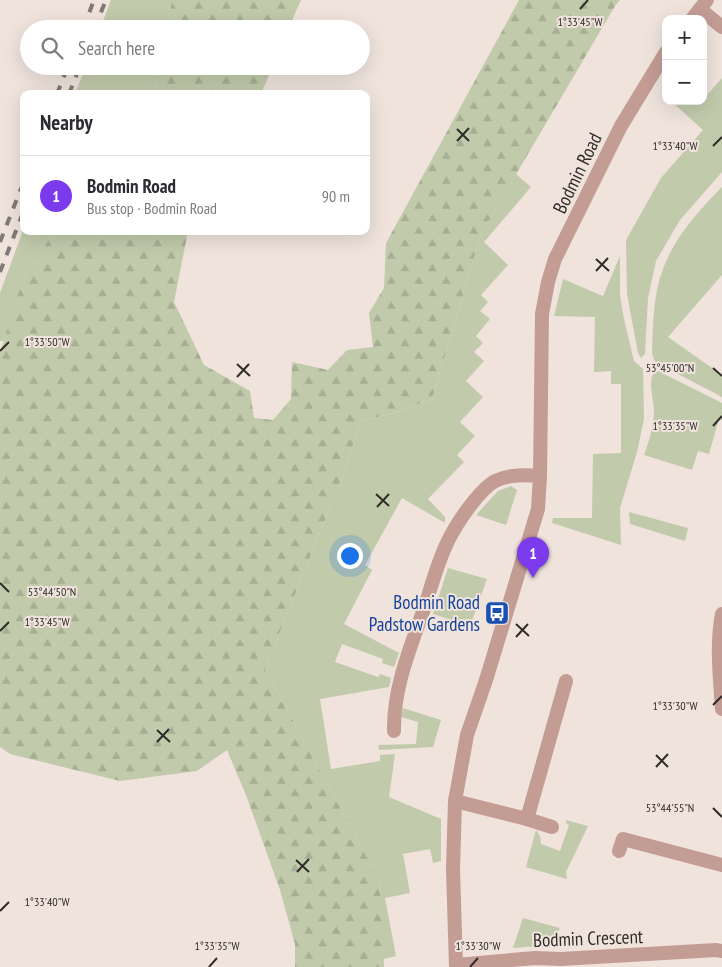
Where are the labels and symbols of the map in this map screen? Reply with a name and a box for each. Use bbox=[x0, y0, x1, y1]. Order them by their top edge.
text: 1°33'45"W bbox=[557, 14, 603, 29]
street label: Bodmin Road bbox=[547, 129, 607, 217]
text: 1°33'40"W bbox=[652, 138, 698, 153]
text: 1°33'50"W bbox=[24, 334, 70, 349]
text: 53°45'00"N bbox=[646, 360, 694, 375]
text: 1°33'35"W bbox=[652, 418, 698, 433]
pin: 1 bbox=[517, 537, 549, 578]
your location bbox=[337, 543, 363, 569]
text: 53°44'50"N bbox=[28, 584, 76, 599]
place label: Bodmin Road Padstow Gardens bbox=[369, 590, 480, 636]
bus stop icon: Bodmin Road Padstow Gardens bbox=[484, 600, 510, 626]
text: 1°33'45"W bbox=[24, 614, 70, 629]
text: 1°33'30"W bbox=[652, 698, 698, 713]
text: 53°44'55"N bbox=[646, 800, 694, 815]
text: 1°33'40"W bbox=[24, 894, 70, 909]
street label: Bodmin Crescent bbox=[533, 924, 644, 952]
text: 1°33'35"W bbox=[194, 938, 240, 953]
text: 1°33'30"W bbox=[455, 938, 501, 953]

